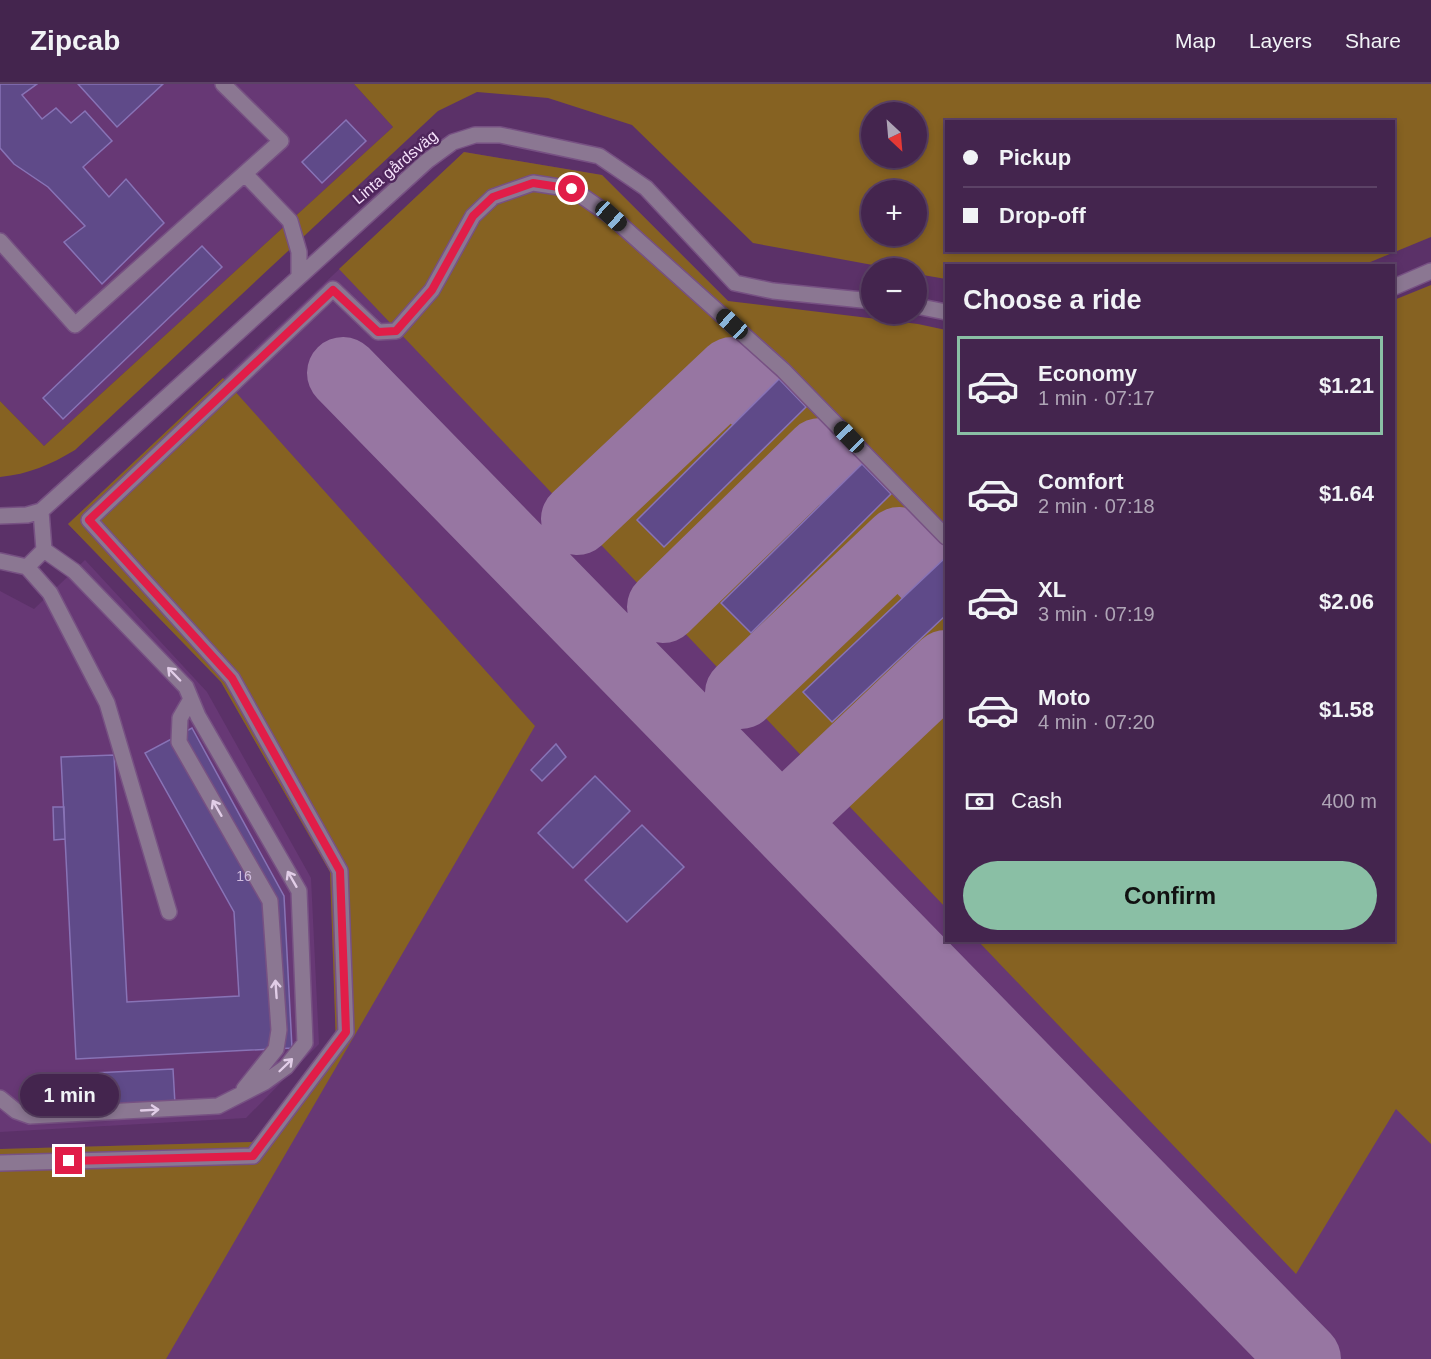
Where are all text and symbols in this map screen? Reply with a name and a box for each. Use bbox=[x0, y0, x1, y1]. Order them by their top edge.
text: Zipcab bbox=[30, 25, 120, 56]
text: Map bbox=[1175, 29, 1216, 52]
text: Layers bbox=[1249, 29, 1312, 52]
text: Share bbox=[1345, 29, 1401, 52]
north arrow bbox=[861, 102, 927, 168]
map controls bbox=[861, 102, 927, 324]
street label: Linta gårdsväg bbox=[349, 127, 441, 207]
text: Pickup bbox=[999, 145, 1071, 170]
route start bbox=[558, 175, 585, 202]
button: + bbox=[861, 180, 927, 246]
car bbox=[592, 197, 630, 235]
text: Drop-off bbox=[999, 203, 1086, 228]
button: − bbox=[861, 258, 927, 324]
text: Choose a ride bbox=[963, 285, 1142, 315]
car bbox=[713, 305, 751, 343]
icon: car bbox=[966, 359, 1020, 413]
text: Economy bbox=[1038, 361, 1137, 386]
text: $1.21 bbox=[1319, 373, 1374, 398]
text: 1 min · 07:17 bbox=[1038, 387, 1155, 409]
car bbox=[830, 418, 868, 456]
icon: car bbox=[966, 467, 1020, 521]
text: Comfort bbox=[1038, 469, 1124, 494]
text: $1.64 bbox=[1319, 481, 1374, 506]
text: 2 min · 07:18 bbox=[1038, 495, 1155, 517]
icon: car bbox=[966, 575, 1020, 629]
text: XL bbox=[1038, 577, 1066, 602]
text: $2.06 bbox=[1319, 589, 1374, 614]
text: 3 min · 07:19 bbox=[1038, 603, 1155, 625]
one-way arrow bbox=[167, 667, 181, 682]
icon: car bbox=[966, 683, 1020, 737]
text: Moto bbox=[1038, 685, 1091, 710]
text: $1.58 bbox=[1319, 697, 1374, 722]
text: 4 min · 07:20 bbox=[1038, 711, 1155, 733]
icon: cash bbox=[963, 785, 996, 818]
text: Cash bbox=[1011, 788, 1062, 813]
text: 400 m bbox=[1321, 790, 1377, 812]
one-way arrow bbox=[211, 800, 223, 817]
button: Confirm bbox=[963, 861, 1377, 930]
house number: 16 bbox=[236, 868, 252, 884]
one-way arrow bbox=[286, 871, 298, 888]
one-way arrow bbox=[271, 979, 282, 999]
one-way arrow bbox=[279, 1057, 294, 1072]
callout: 1 min bbox=[20, 1074, 118, 1116]
text: 1 min bbox=[43, 1084, 96, 1106]
one-way arrow bbox=[139, 1104, 159, 1115]
route end bbox=[55, 1147, 82, 1174]

